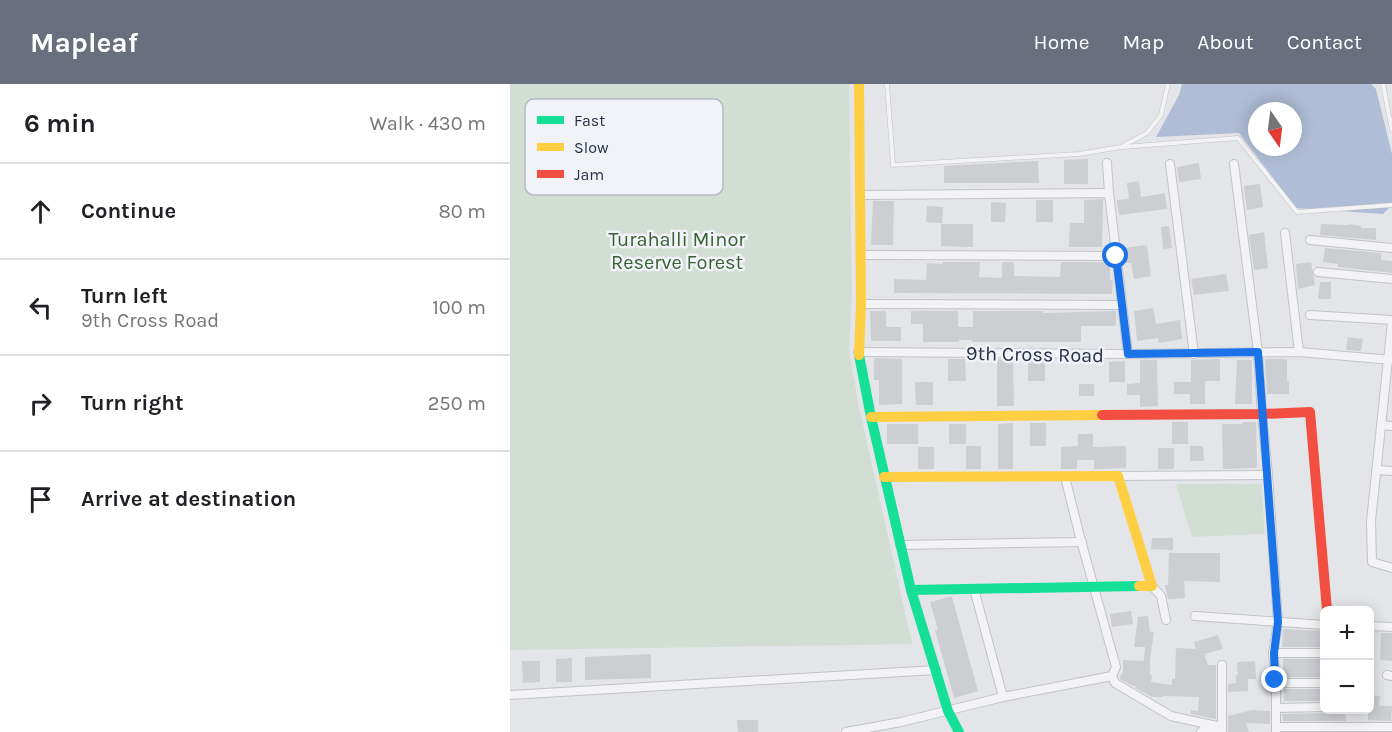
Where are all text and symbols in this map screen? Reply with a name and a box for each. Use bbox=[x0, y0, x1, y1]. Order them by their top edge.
text: Mapleaf bbox=[30, 26, 138, 59]
text: Home bbox=[1034, 30, 1090, 54]
text: Map bbox=[1123, 30, 1164, 54]
text: About bbox=[1197, 30, 1254, 54]
text: Contact bbox=[1287, 30, 1362, 54]
legend bbox=[525, 99, 723, 195]
north arrow bbox=[1248, 102, 1302, 156]
text: 6 min bbox=[24, 108, 96, 139]
text: Fast bbox=[574, 111, 605, 130]
text: Walk · 430 m bbox=[370, 112, 486, 135]
text: Slow bbox=[574, 138, 609, 157]
text: Jam bbox=[574, 165, 604, 184]
icon: ahead bbox=[24, 195, 57, 228]
text: Continue bbox=[81, 198, 176, 224]
text: 80 m bbox=[438, 200, 486, 223]
park label: Turahalli Minor Reserve Forest bbox=[608, 228, 746, 274]
route start bbox=[1102, 242, 1128, 268]
text: Turn left bbox=[81, 283, 168, 309]
icon: left bbox=[24, 291, 57, 324]
text: 100 m bbox=[432, 296, 486, 319]
text: 9th Cross Road bbox=[81, 309, 219, 332]
street label: 9th Cross Road bbox=[966, 342, 1104, 367]
icon: right bbox=[24, 387, 57, 420]
text: Turn right bbox=[81, 390, 184, 416]
text: 250 m bbox=[428, 392, 486, 415]
icon: arrive bbox=[24, 483, 57, 516]
text: Arrive at destination bbox=[81, 486, 296, 512]
map controls bbox=[1320, 606, 1374, 714]
button: + bbox=[1320, 606, 1374, 660]
button: − bbox=[1320, 660, 1374, 714]
route end bbox=[1261, 666, 1287, 692]

